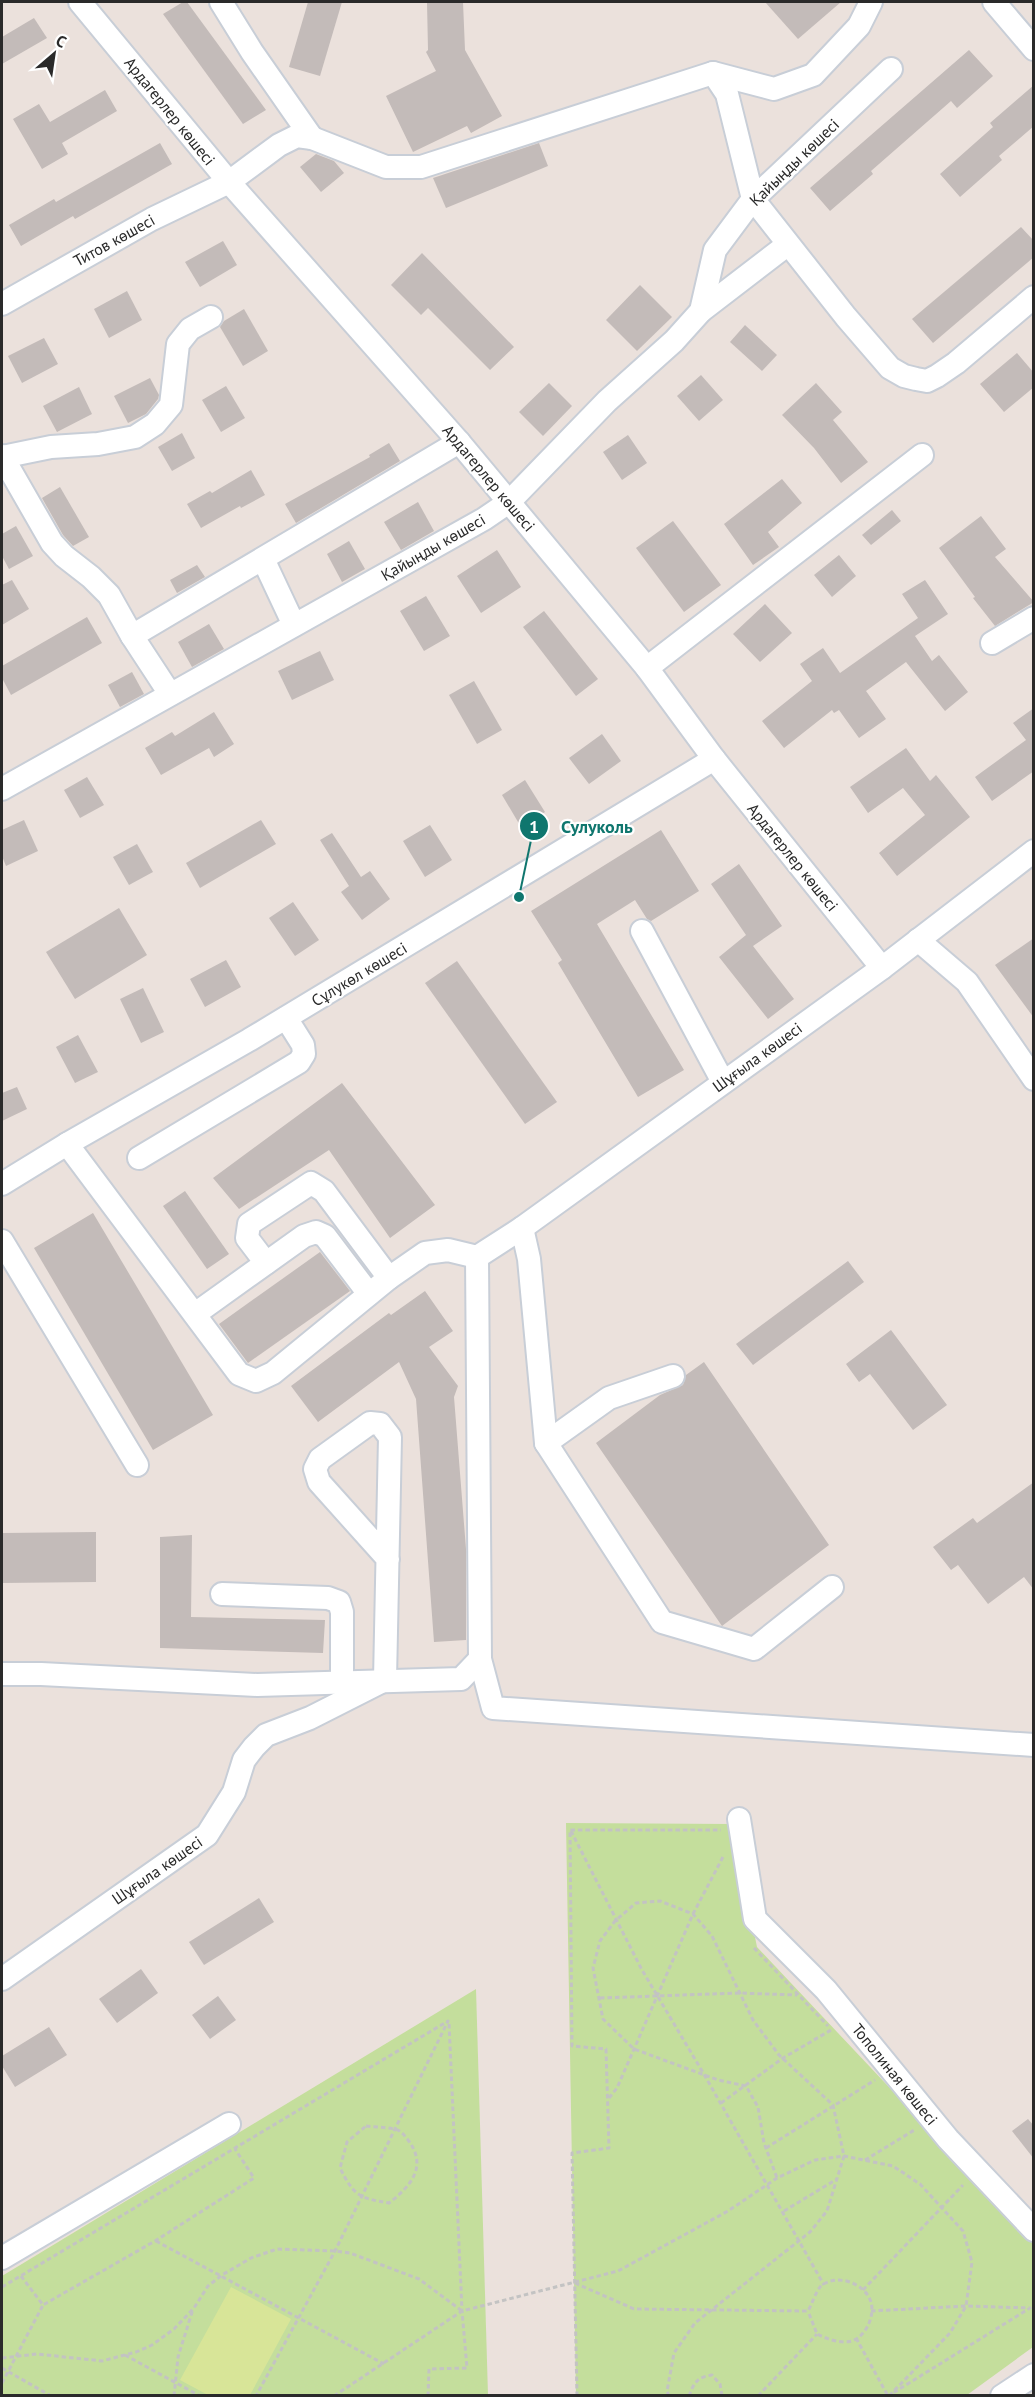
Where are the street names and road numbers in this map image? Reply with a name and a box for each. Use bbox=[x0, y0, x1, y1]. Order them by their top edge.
street label: Ардагерлер көшесі bbox=[120, 53, 220, 169]
street label: Қайыңды көшесі bbox=[745, 114, 843, 210]
street label: Титов көшесі bbox=[70, 209, 158, 271]
street label: Ардагерлер көшесі bbox=[439, 421, 539, 535]
street label: Қайыңды көшесі bbox=[377, 509, 489, 585]
street label: Ардагерлер көшесі bbox=[743, 799, 843, 915]
street label: Сұлукөл көшесі bbox=[308, 938, 410, 1010]
street label: Шұғыла көшесі bbox=[708, 1018, 806, 1096]
street label: Шұғыла көшесі bbox=[108, 1831, 206, 1909]
street label: Тополиная көшесі bbox=[848, 2019, 942, 2129]

